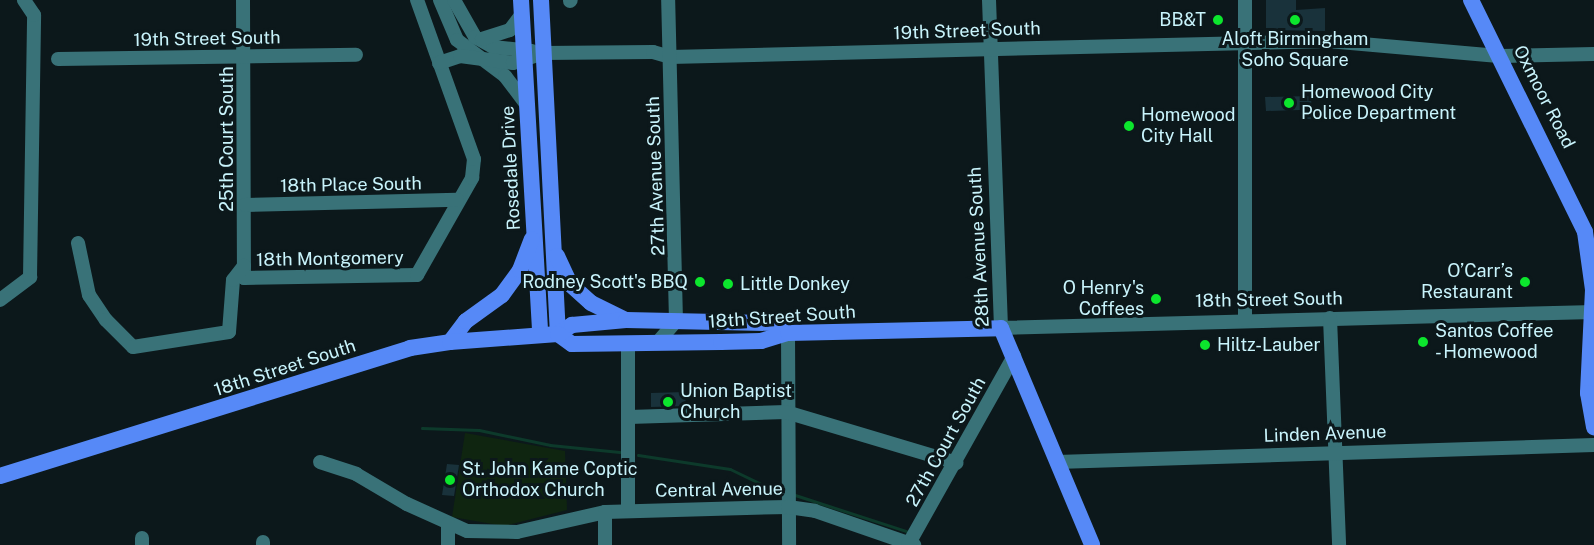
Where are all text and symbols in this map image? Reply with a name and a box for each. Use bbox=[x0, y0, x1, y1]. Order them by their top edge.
place label: BB&T bbox=[1159, 9, 1206, 31]
marker: BB&T bbox=[1211, 13, 1225, 27]
marker: Aloft Birmingham Soho Square bbox=[1288, 13, 1302, 27]
street label: 19th Street South bbox=[893, 18, 1041, 44]
street label: 19th Street South bbox=[133, 27, 281, 51]
place label: Aloft Birmingham Soho Square bbox=[1222, 29, 1368, 72]
street label: Oxmoor Road bbox=[1509, 42, 1579, 152]
street label: 25th Court South bbox=[216, 66, 238, 212]
place label: Homewood City Police Department bbox=[1301, 82, 1456, 124]
street label: 27th Avenue South bbox=[642, 96, 670, 256]
marker: Homewood City Police Department bbox=[1282, 96, 1296, 110]
street label: Rosedale Drive bbox=[497, 105, 525, 231]
place label: Homewood City Hall bbox=[1141, 105, 1235, 148]
marker: Homewood City Hall bbox=[1122, 119, 1136, 133]
street label: 28th Avenue South bbox=[964, 166, 994, 328]
street label: 18th Place South bbox=[280, 173, 422, 197]
street label: 18th Montgomery bbox=[256, 247, 404, 271]
place label: O’Carr’s Restaurant bbox=[1421, 261, 1513, 304]
place label: Rodney Scott's BBQ bbox=[522, 271, 688, 293]
place label: Little Donkey bbox=[740, 273, 850, 295]
marker: Rodney Scott's BBQ bbox=[693, 275, 707, 289]
marker: O’Carr’s Restaurant bbox=[1518, 275, 1532, 289]
marker: Little Donkey bbox=[721, 277, 735, 291]
place label: O Henry's Coffees bbox=[1063, 278, 1144, 320]
street label: 18th Street South bbox=[1195, 288, 1343, 312]
marker: O Henry's Coffees bbox=[1149, 292, 1163, 306]
street label: 18th Street South bbox=[708, 301, 856, 333]
place label: Santos Coffee - Homewood bbox=[1435, 321, 1554, 364]
place label: Hiltz-Lauber bbox=[1217, 334, 1321, 356]
street label: 18th Street South bbox=[211, 335, 359, 401]
marker: Santos Coffee - Homewood bbox=[1416, 335, 1430, 349]
marker: Hiltz-Lauber bbox=[1198, 338, 1212, 352]
street label: 27th Court South bbox=[902, 374, 990, 510]
place label: Union Baptist Church bbox=[680, 381, 792, 424]
marker: Union Baptist Church bbox=[661, 395, 675, 409]
street label: Linden Avenue bbox=[1263, 421, 1387, 447]
place label: St. John Kame Coptic Orthodox Church bbox=[462, 459, 638, 502]
marker: St. John Kame Coptic Orthodox Church bbox=[443, 473, 457, 487]
street label: Central Avenue bbox=[655, 478, 783, 502]

